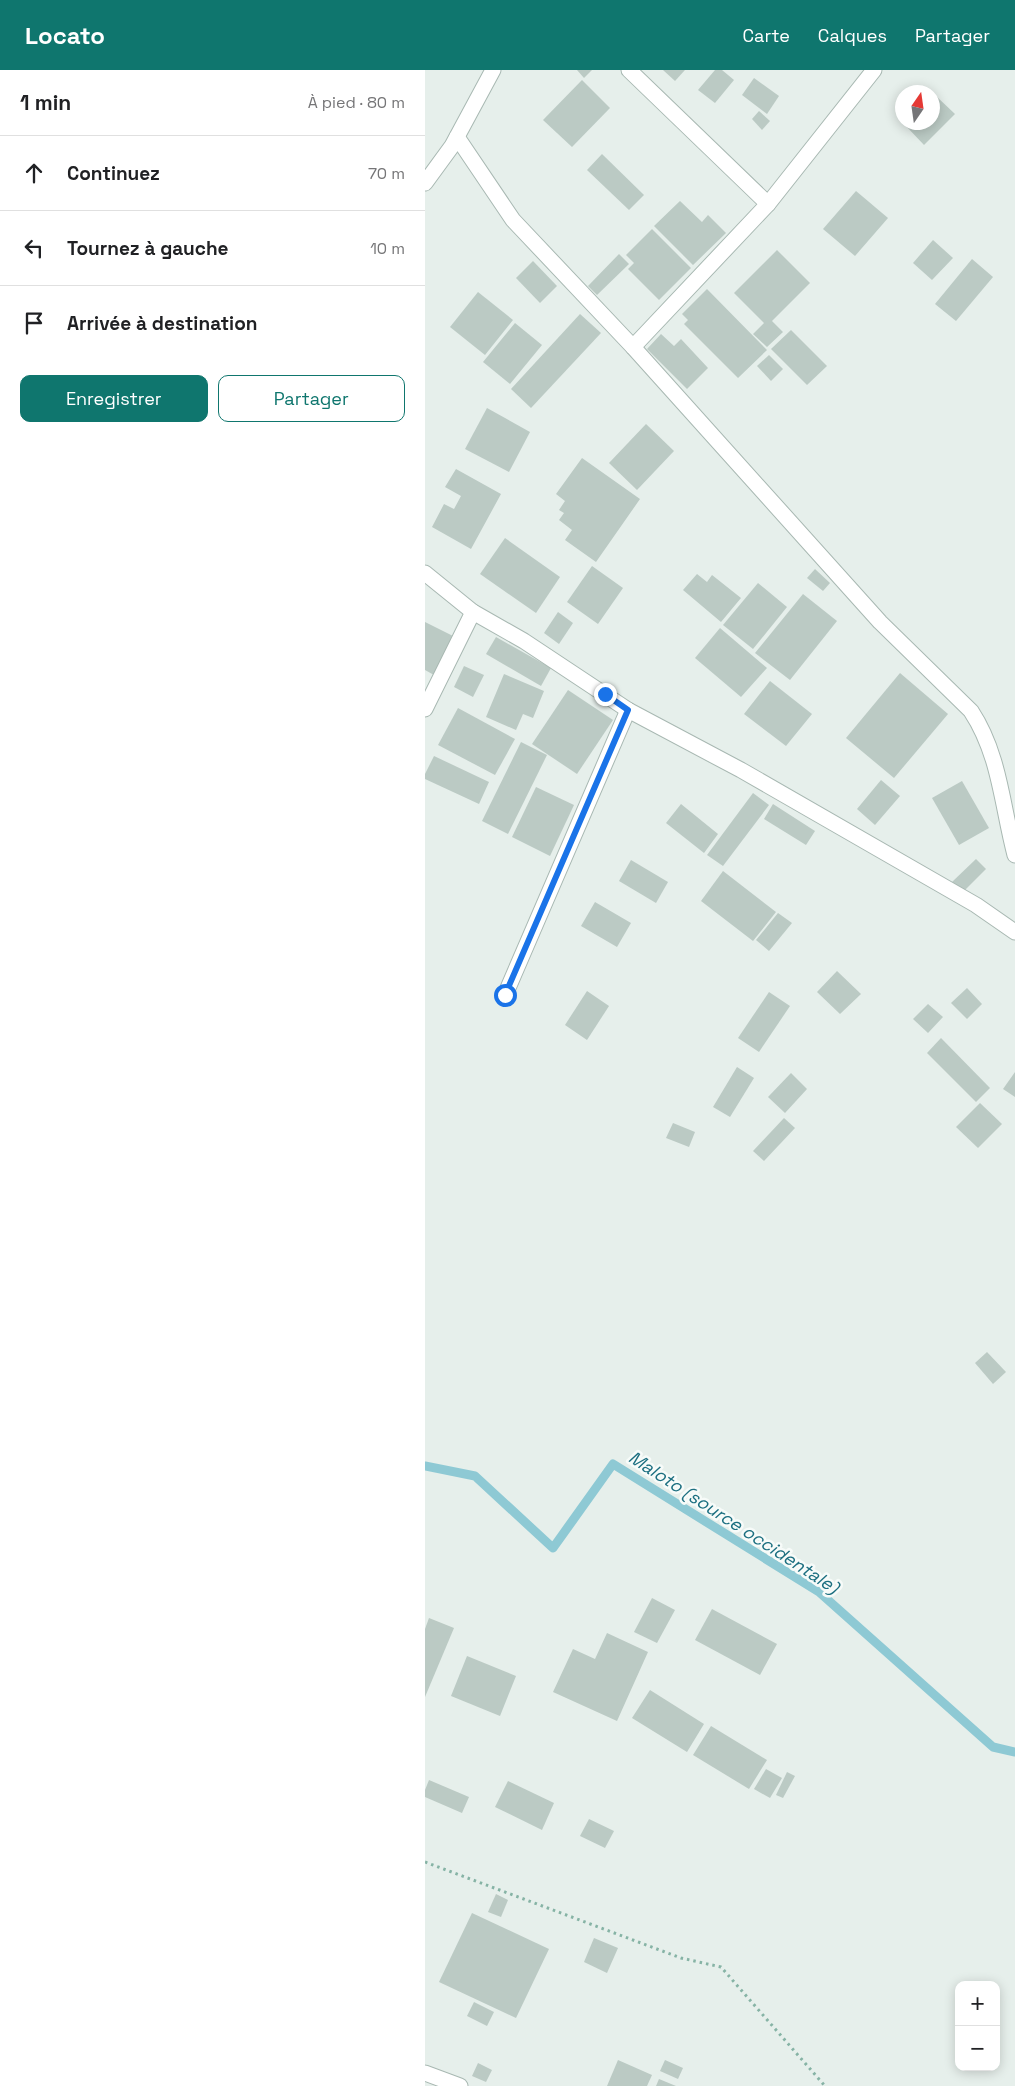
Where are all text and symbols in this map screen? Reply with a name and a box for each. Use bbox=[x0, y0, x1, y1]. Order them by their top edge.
text: Locato bbox=[25, 20, 105, 51]
text: Carte bbox=[743, 24, 790, 47]
text: Calques bbox=[818, 24, 887, 47]
text: Partager bbox=[915, 24, 990, 47]
north arrow bbox=[895, 85, 940, 130]
text: 1 min bbox=[20, 89, 71, 116]
text: À pied · 80 m bbox=[308, 92, 405, 113]
icon: ahead bbox=[20, 159, 48, 187]
text: Continuez bbox=[67, 161, 160, 186]
text: 70 m bbox=[368, 163, 405, 184]
icon: left bbox=[20, 234, 48, 262]
text: Tournez à gauche bbox=[67, 236, 229, 261]
text: 10 m bbox=[370, 238, 405, 259]
icon: arrive bbox=[20, 309, 48, 337]
text: Arrivée à destination bbox=[67, 311, 257, 336]
button: Enregistrer bbox=[20, 375, 208, 422]
button: Partager bbox=[218, 375, 405, 422]
route end bbox=[594, 683, 617, 706]
route start bbox=[494, 984, 517, 1007]
water label: Maloto (source occidentale) bbox=[625, 1445, 845, 1600]
map controls bbox=[955, 1981, 1000, 2071]
button: + bbox=[955, 1981, 1000, 2026]
button: − bbox=[955, 2026, 1000, 2071]

